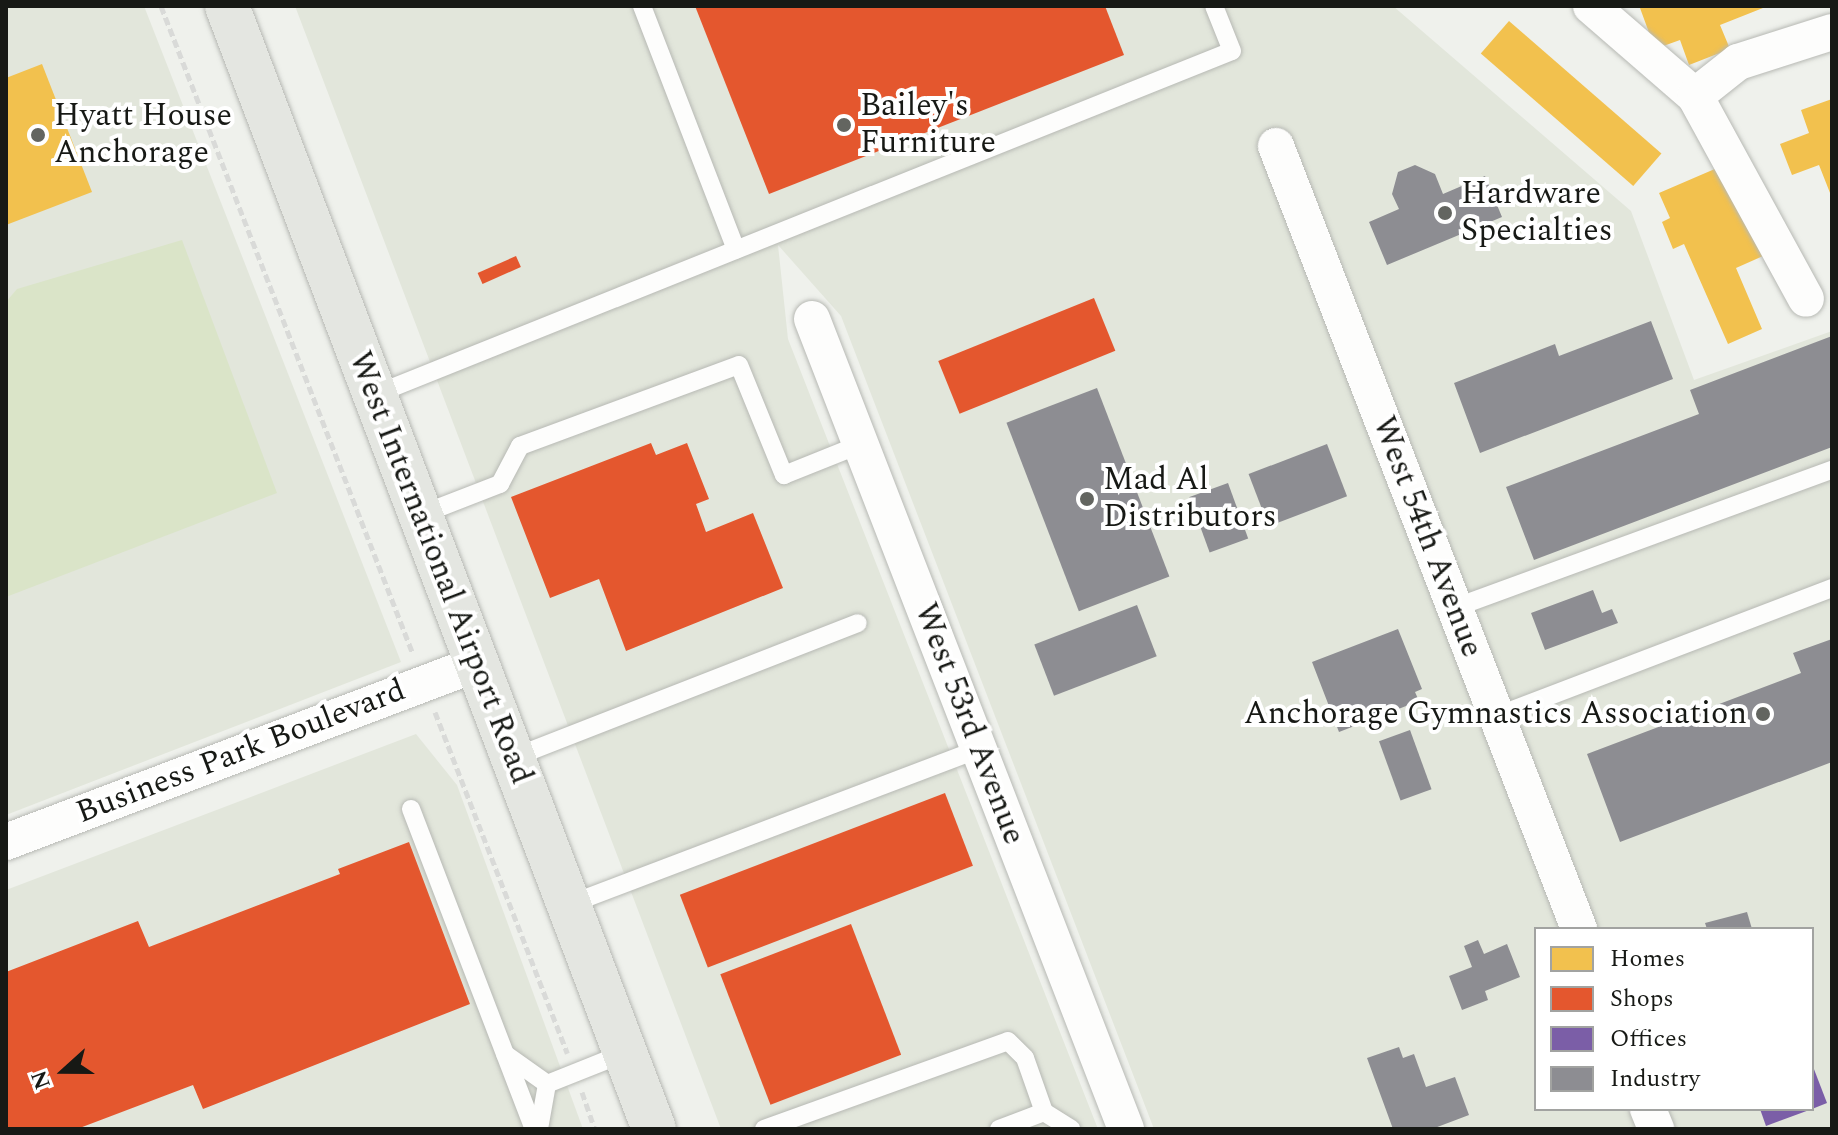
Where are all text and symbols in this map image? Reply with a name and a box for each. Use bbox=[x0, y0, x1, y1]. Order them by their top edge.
place label: Bailey's Furniture bbox=[860, 88, 996, 163]
place label: Hyatt House Anchorage bbox=[54, 98, 232, 173]
marker: Bailey's Furniture bbox=[835, 116, 853, 134]
marker: Hyatt House Anchorage bbox=[29, 126, 47, 144]
place label: Hardware Specialties bbox=[1461, 176, 1613, 251]
marker: Hardware Specialties bbox=[1436, 204, 1454, 222]
street label: West International Airport Road bbox=[340, 346, 540, 790]
street label: West 54th Avenue bbox=[1363, 411, 1491, 663]
place label: Mad Al Distributors bbox=[1103, 462, 1277, 537]
marker: Mad Al Distributors bbox=[1078, 490, 1096, 508]
street label: West 53rd Avenue bbox=[905, 598, 1033, 850]
street label: Business Park Boulevard bbox=[71, 671, 411, 833]
place label: Anchorage Gymnastics Association bbox=[1244, 695, 1747, 733]
marker: Anchorage Gymnastics Association bbox=[1754, 705, 1772, 723]
legend bbox=[1534, 927, 1814, 1111]
text: Homes bbox=[1610, 941, 1685, 977]
text: Shops bbox=[1610, 981, 1674, 1017]
text: Offices bbox=[1610, 1021, 1687, 1057]
north arrow bbox=[24, 1031, 104, 1111]
text: Industry bbox=[1610, 1061, 1700, 1097]
text: N bbox=[23, 1065, 60, 1094]

